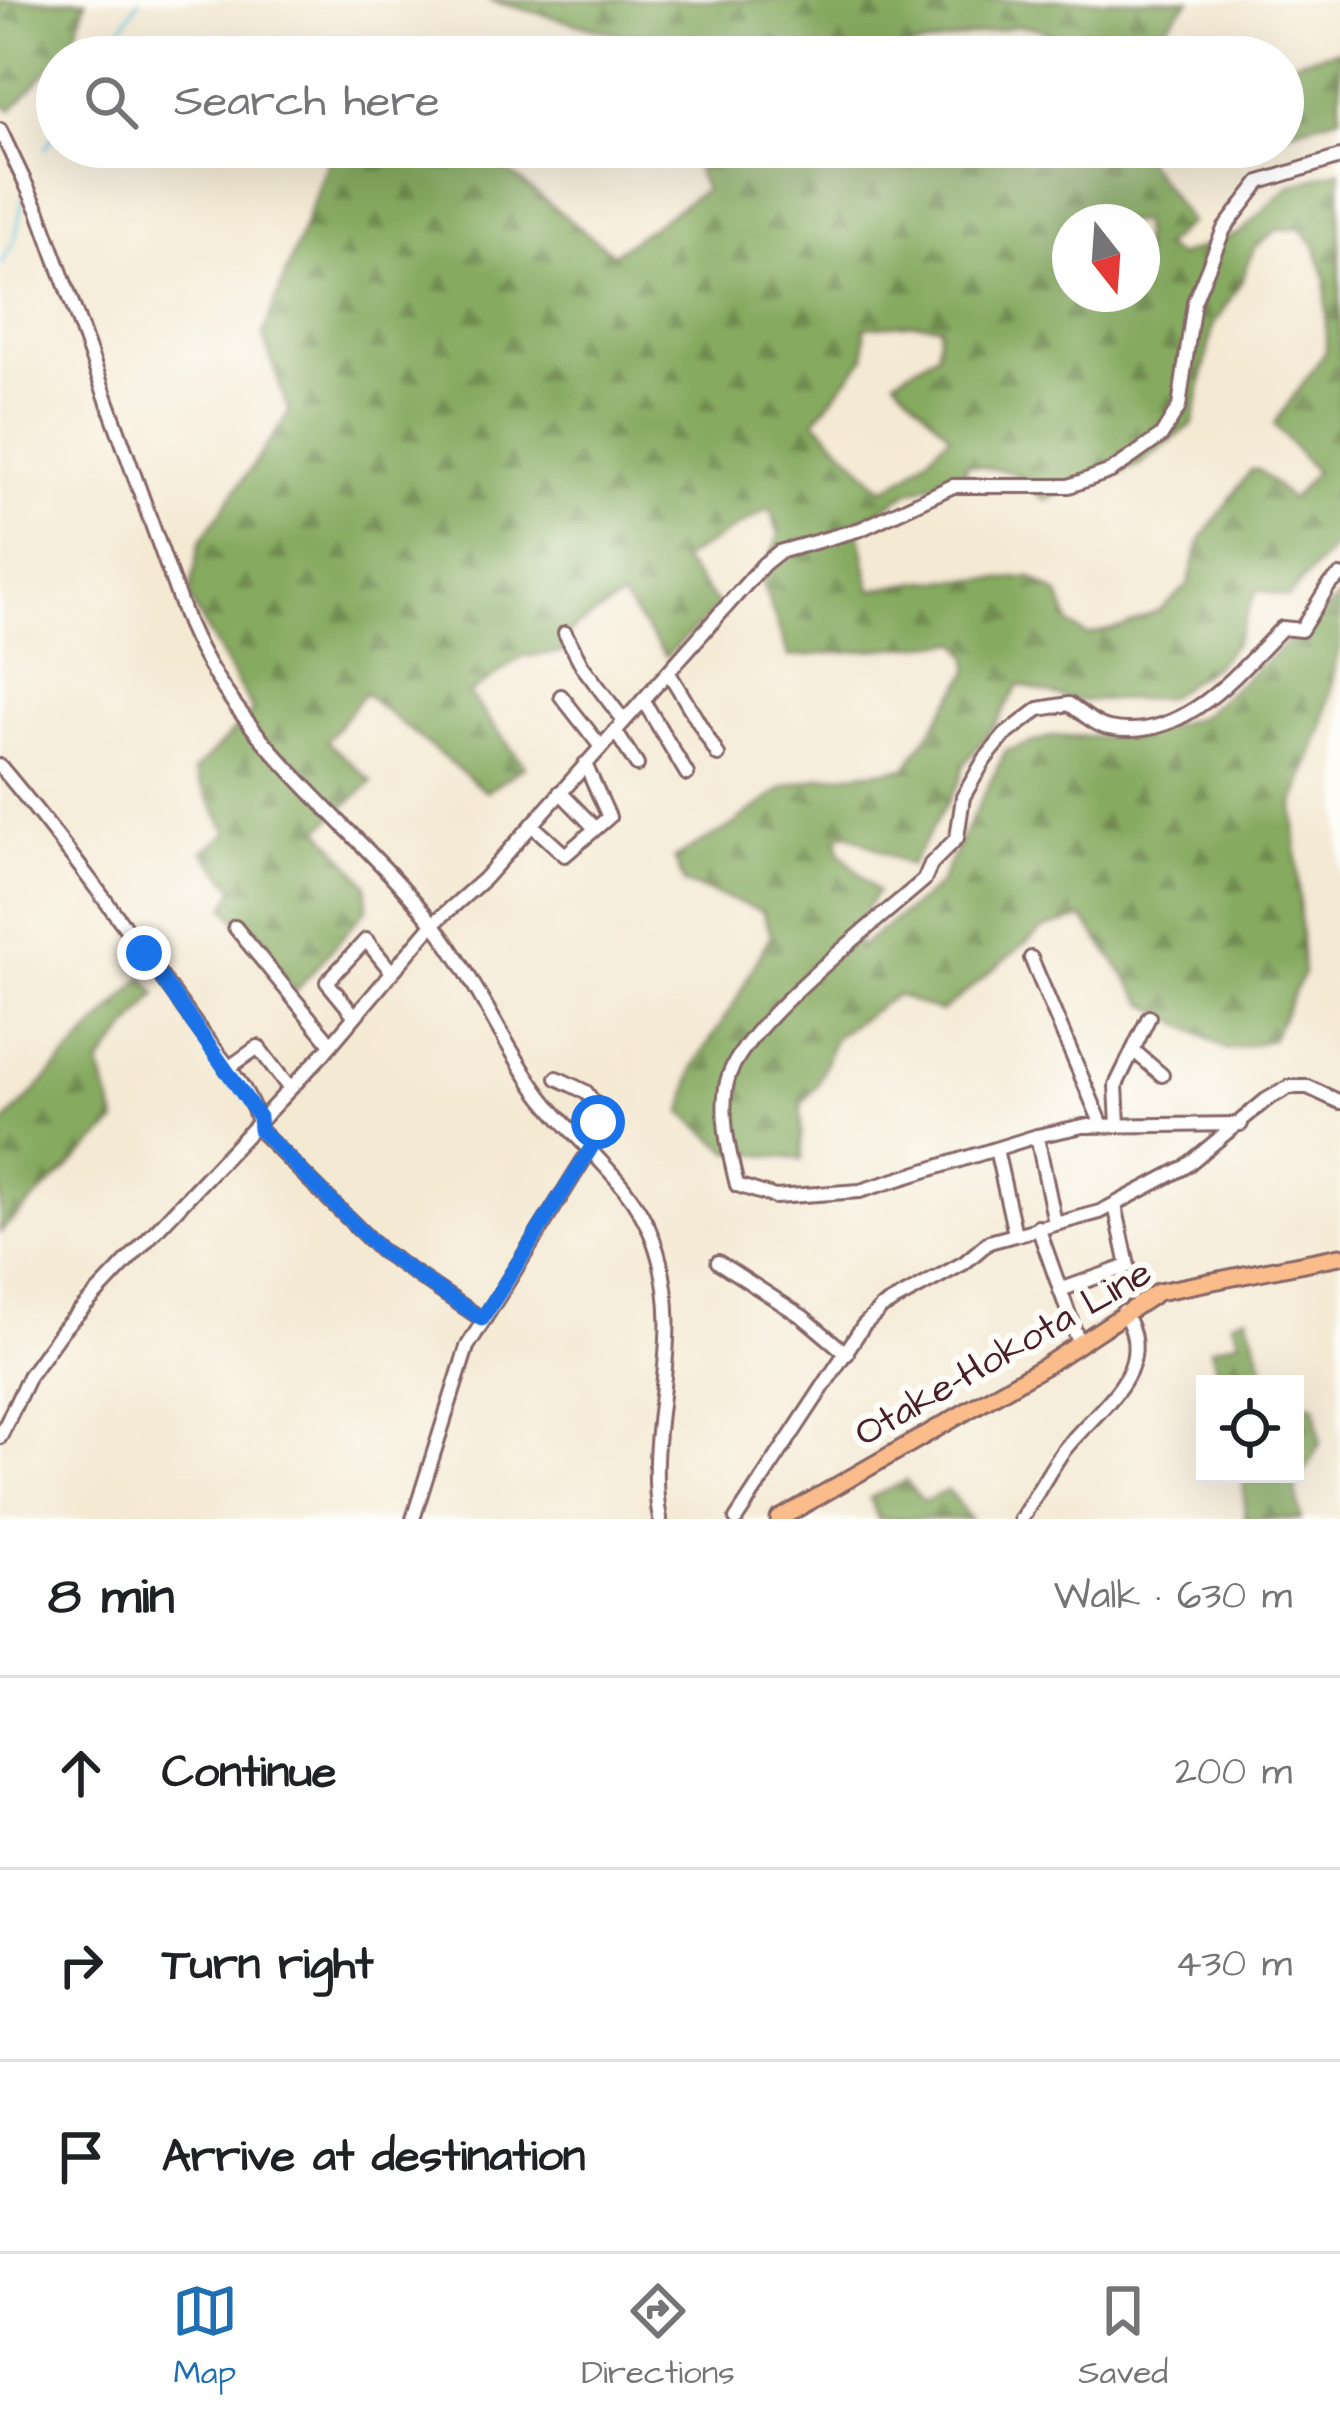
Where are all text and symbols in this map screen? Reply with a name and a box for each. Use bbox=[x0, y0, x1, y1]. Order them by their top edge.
search box bbox=[36, 36, 1304, 168]
icon: search bbox=[78, 69, 144, 135]
text: Search here bbox=[174, 71, 440, 133]
north arrow bbox=[1052, 204, 1160, 312]
route end bbox=[117, 926, 171, 980]
route start bbox=[571, 1095, 625, 1149]
street label: Otake-Hokota Line bbox=[845, 1246, 1162, 1461]
map controls bbox=[1196, 1375, 1304, 1483]
button: locate bbox=[1196, 1375, 1304, 1483]
text: 8 min bbox=[48, 1562, 174, 1633]
text: Walk · 630 m bbox=[1054, 1570, 1292, 1624]
icon: ahead bbox=[48, 1740, 114, 1806]
text: Continue bbox=[162, 1742, 336, 1804]
text: 200 m bbox=[1175, 1746, 1292, 1800]
icon: right bbox=[48, 1932, 114, 1998]
text: Turn right bbox=[162, 1934, 374, 1996]
text: 430 m bbox=[1175, 1938, 1292, 1992]
icon: arrive bbox=[48, 2124, 114, 2190]
text: Arrive at destination bbox=[162, 2126, 585, 2188]
tab: Map bbox=[172, 2278, 238, 2396]
tab: Directions bbox=[581, 2278, 735, 2396]
tab: Saved bbox=[1078, 2278, 1168, 2396]

